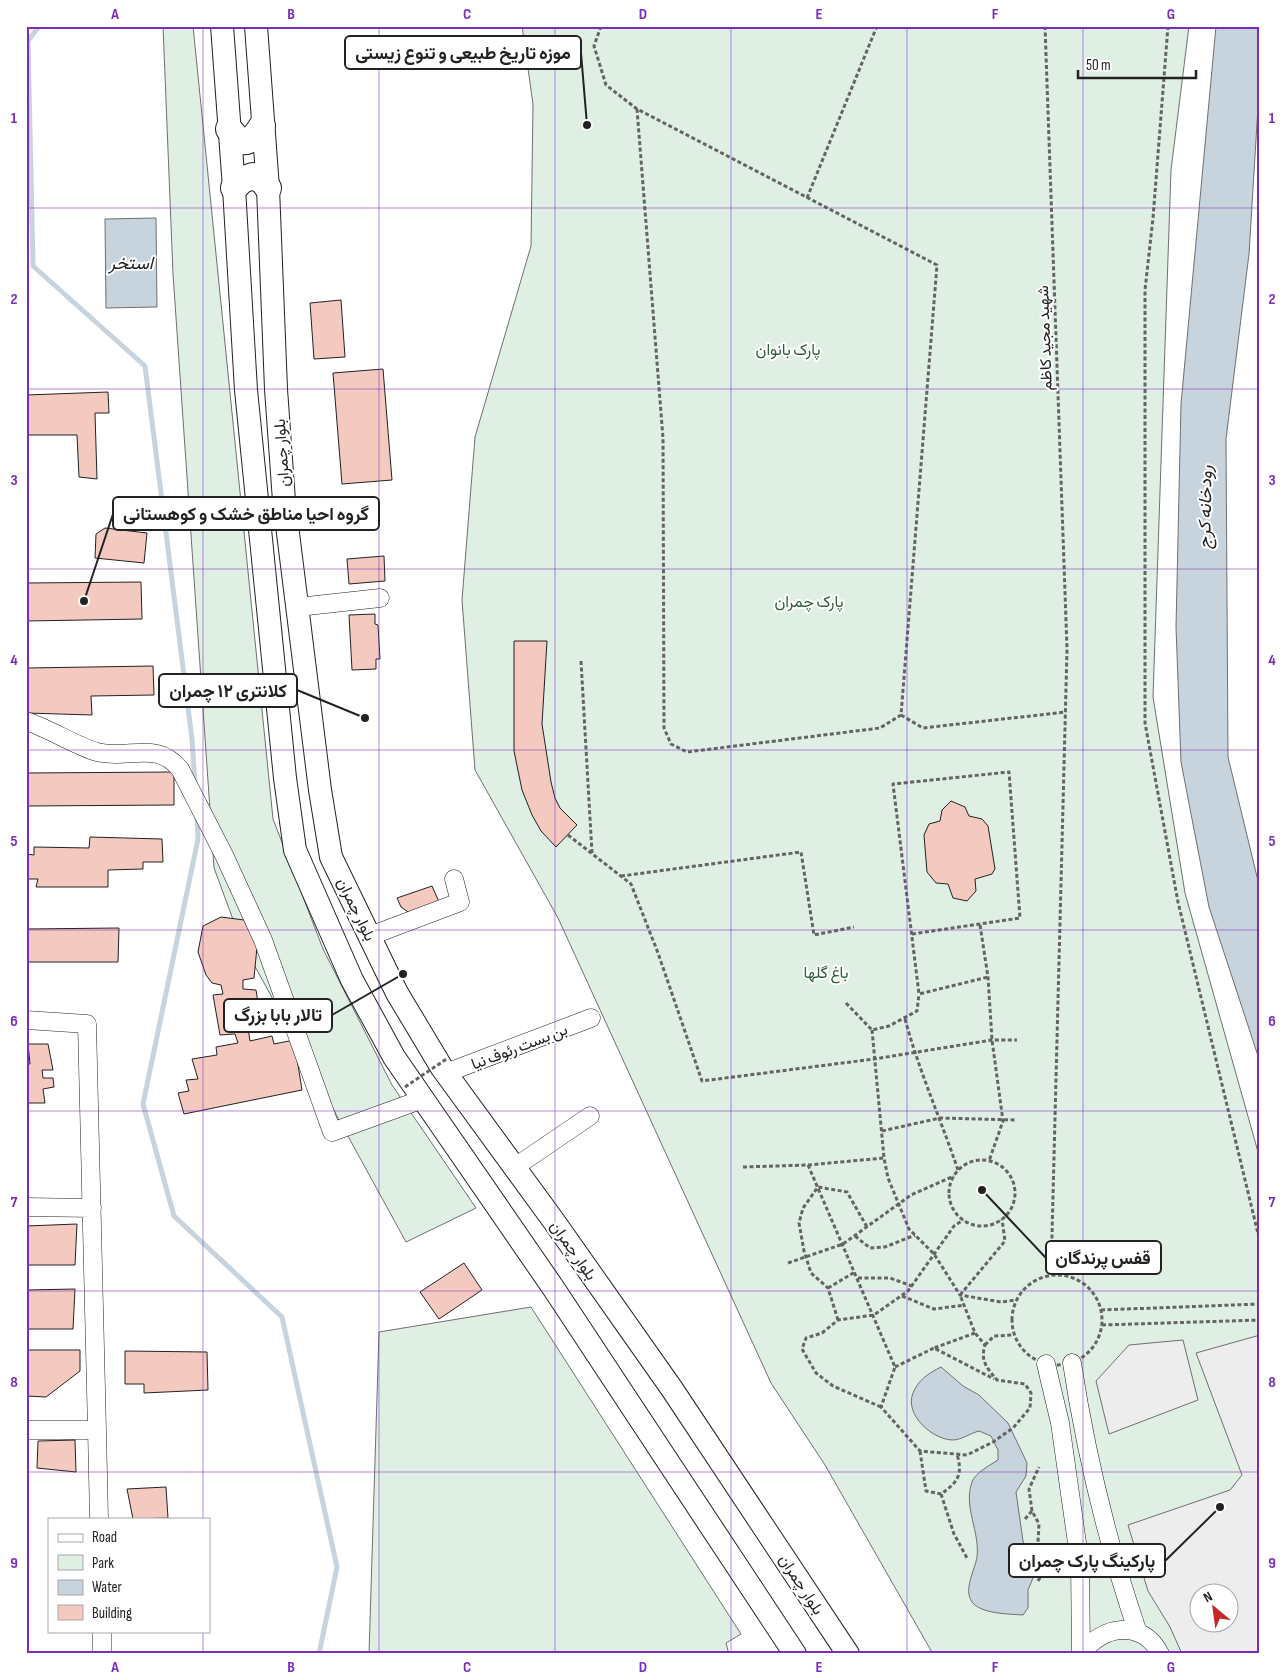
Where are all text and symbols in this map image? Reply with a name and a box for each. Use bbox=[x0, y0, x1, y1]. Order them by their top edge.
text: A bbox=[110, 5, 119, 24]
text: B bbox=[287, 5, 295, 24]
text: C bbox=[463, 5, 471, 24]
text: D bbox=[639, 5, 647, 24]
text: E bbox=[816, 5, 823, 24]
text: F bbox=[992, 5, 999, 24]
text: G bbox=[1167, 5, 1175, 24]
callout: موزه تاریخ طبیعی و تنوع زیستی bbox=[345, 36, 581, 69]
text: موزه تاریخ طبیعی و تنوع زیستی bbox=[355, 43, 571, 65]
scale bar bbox=[1078, 48, 1196, 80]
text: 50 m bbox=[1086, 56, 1111, 75]
text: 1 bbox=[11, 109, 18, 128]
text: 1 bbox=[1269, 109, 1276, 128]
water label: استخر bbox=[108, 253, 155, 274]
street label: شهید مجید کاظم bbox=[1034, 285, 1057, 391]
text: 2 bbox=[10, 290, 18, 309]
text: 2 bbox=[1268, 290, 1276, 309]
park label: پارک بانوان bbox=[756, 341, 820, 361]
street label: بلوار چمران bbox=[271, 418, 295, 488]
water label: رودخانه کرج bbox=[1194, 465, 1219, 549]
text: 3 bbox=[10, 471, 18, 490]
text: 3 bbox=[1268, 471, 1276, 490]
callout: گروه احیا مناطق خشک و کوهستانی bbox=[113, 497, 379, 530]
text: گروه احیا مناطق خشک و کوهستانی bbox=[123, 504, 369, 525]
park label: پارک چمران bbox=[774, 593, 844, 613]
text: 4 bbox=[10, 651, 18, 670]
text: 4 bbox=[1268, 651, 1276, 670]
callout: کلانتری ۱۲ چمران bbox=[159, 674, 297, 707]
text: کلانتری ۱۲ چمران bbox=[169, 681, 287, 703]
text: 5 bbox=[10, 832, 18, 851]
text: 5 bbox=[1268, 832, 1276, 851]
street label: بلوار چمران bbox=[331, 875, 379, 945]
park label: باغ گلها bbox=[804, 964, 848, 984]
callout: تالار بابا بزرگ bbox=[224, 999, 332, 1032]
text: تالار بابا بزرگ bbox=[234, 1005, 322, 1026]
text: 6 bbox=[10, 1012, 18, 1031]
text: 6 bbox=[1268, 1012, 1276, 1031]
street label: بن بست رئوف نیا bbox=[469, 1020, 570, 1075]
text: 7 bbox=[11, 1193, 18, 1212]
text: 7 bbox=[1269, 1193, 1276, 1212]
street label: بلوار چمران bbox=[545, 1217, 600, 1285]
callout: قفس پرندگان bbox=[1046, 1241, 1161, 1274]
text: قفس پرندگان bbox=[1055, 1248, 1151, 1270]
text: 8 bbox=[10, 1373, 18, 1392]
text: 8 bbox=[1268, 1373, 1276, 1392]
legend bbox=[48, 1518, 210, 1632]
text: Road bbox=[92, 1528, 117, 1547]
callout: پارکینگ پارک چمران bbox=[1009, 1544, 1165, 1577]
street label: بلوار چمران bbox=[773, 1551, 827, 1619]
text: پارکینگ پارک چمران bbox=[1019, 1551, 1155, 1573]
text: 9 bbox=[10, 1554, 18, 1573]
text: Park bbox=[92, 1554, 114, 1573]
text: 9 bbox=[1268, 1554, 1276, 1573]
text: Water bbox=[92, 1578, 123, 1597]
north arrow bbox=[1188, 1582, 1238, 1632]
text: N bbox=[1201, 1588, 1215, 1606]
text: Building bbox=[92, 1604, 132, 1623]
text: A bbox=[110, 1658, 119, 1677]
text: B bbox=[287, 1658, 295, 1677]
text: C bbox=[463, 1658, 471, 1677]
text: D bbox=[639, 1658, 647, 1677]
text: E bbox=[816, 1658, 823, 1677]
text: F bbox=[992, 1658, 999, 1677]
text: G bbox=[1167, 1658, 1175, 1677]

